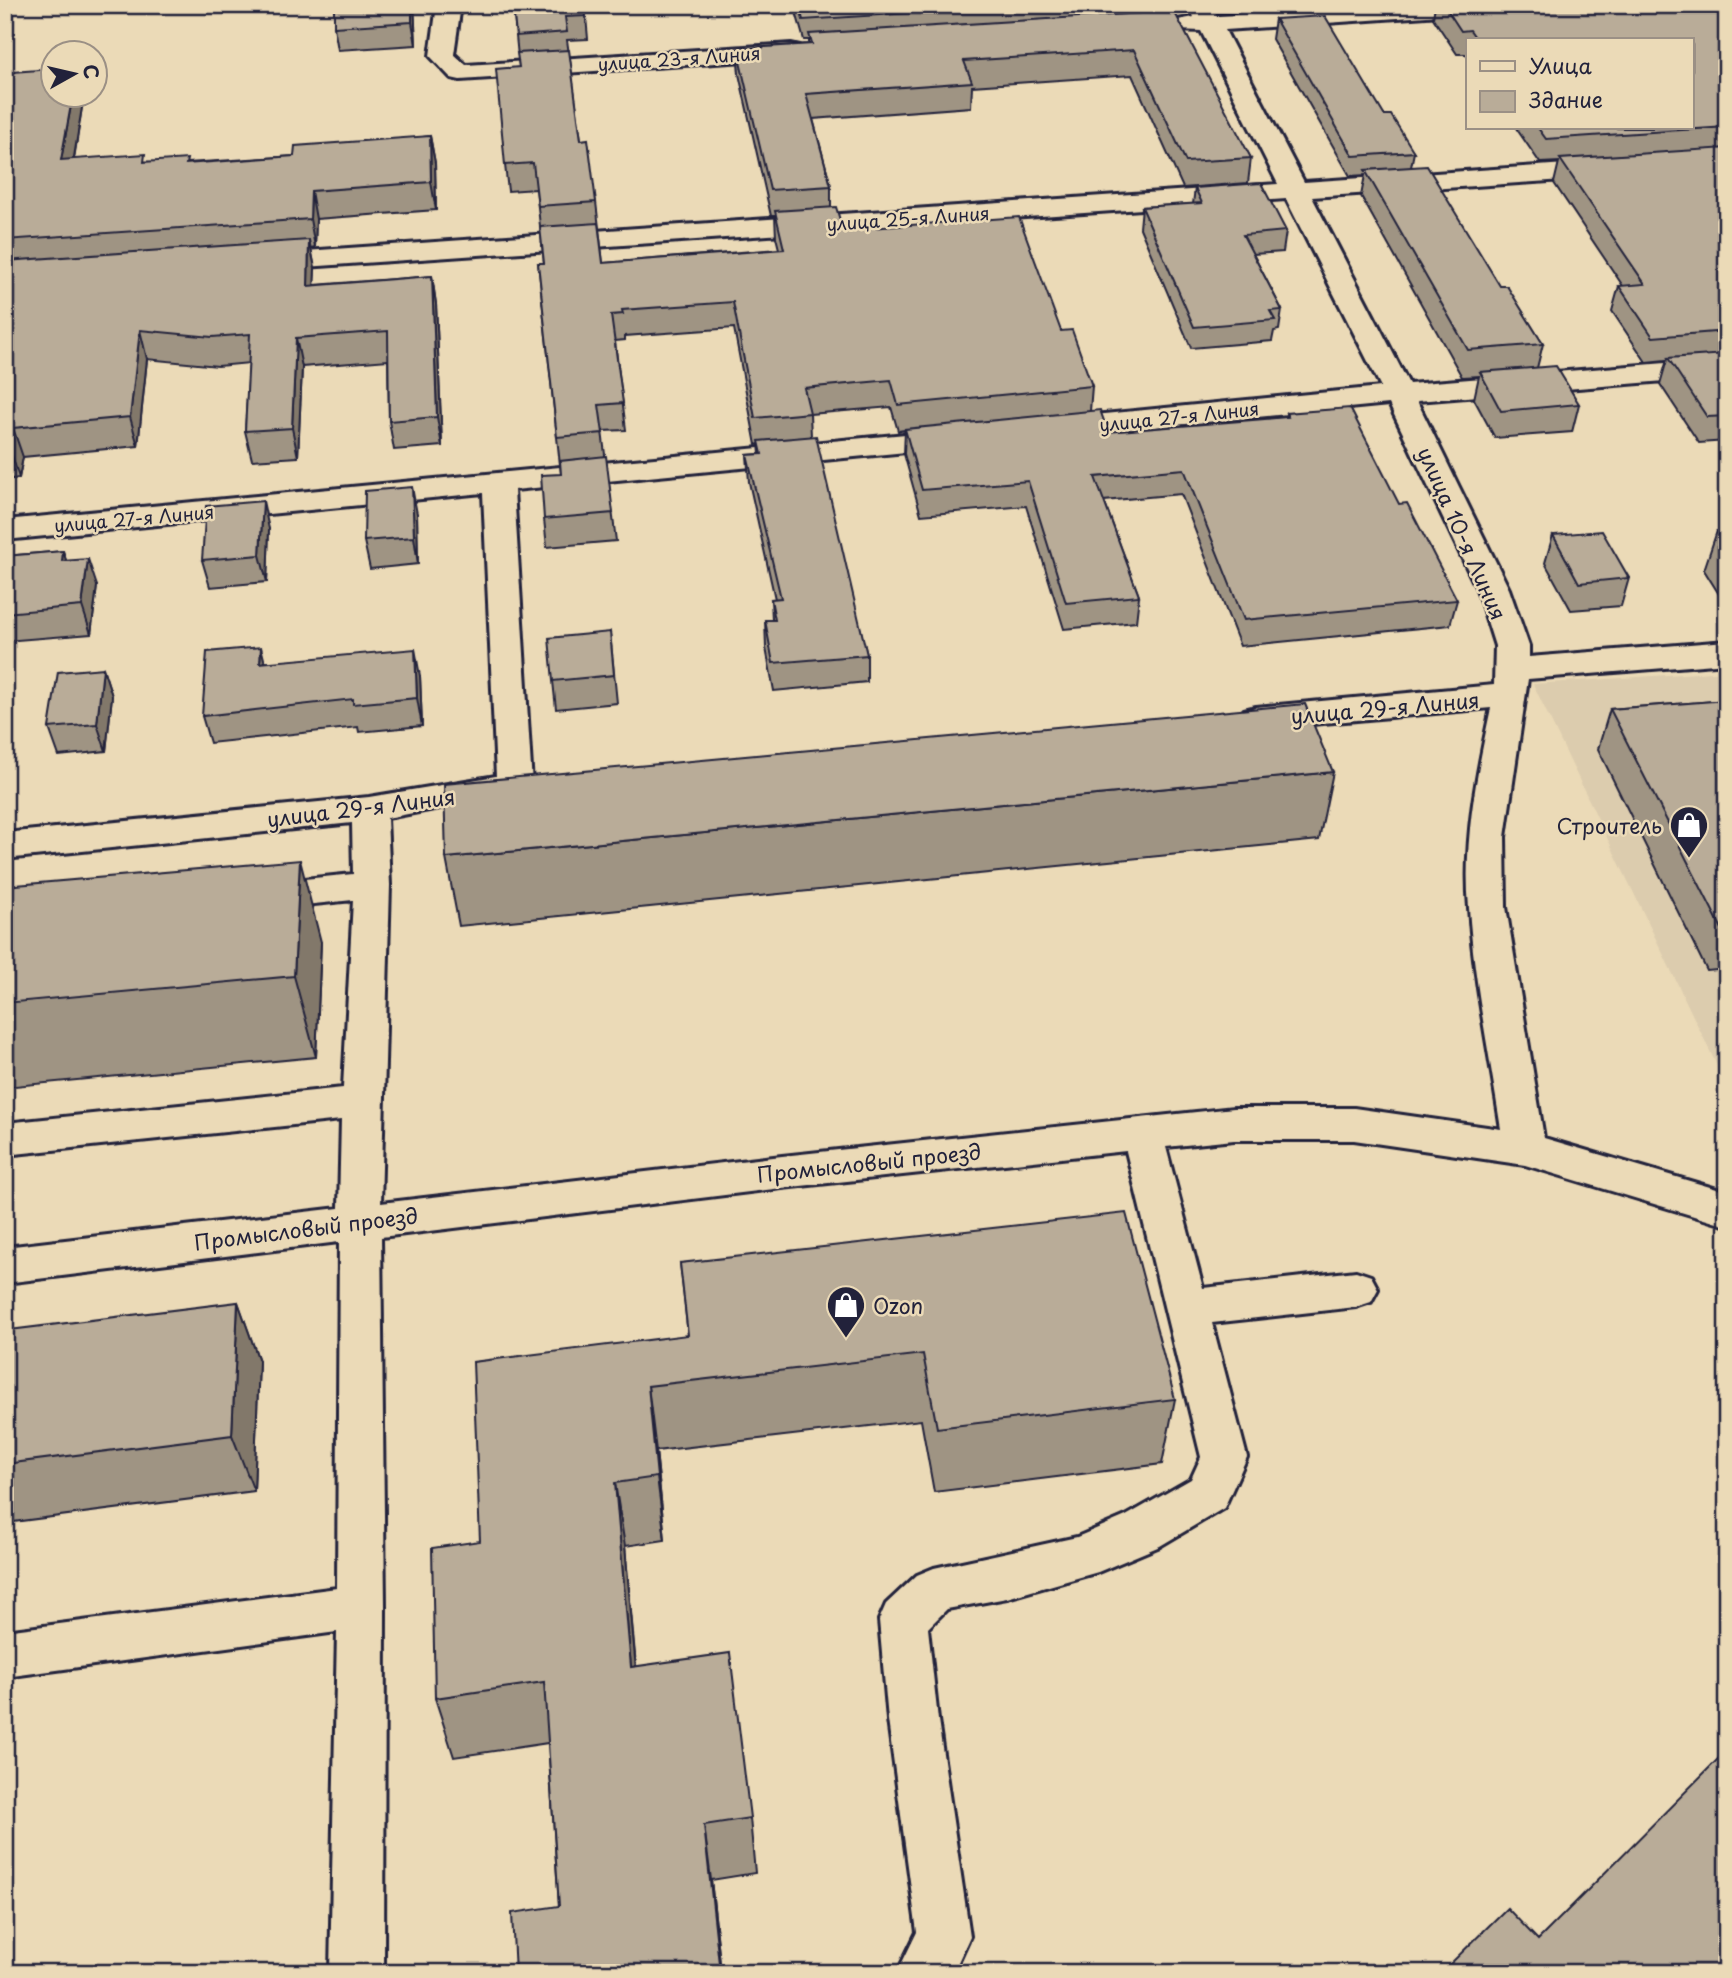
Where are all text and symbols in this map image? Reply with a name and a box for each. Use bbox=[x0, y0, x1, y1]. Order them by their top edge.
north arrow bbox=[38, 38, 108, 108]
legend bbox=[1466, 38, 1694, 130]
street label: улица 23-я Линия bbox=[597, 39, 761, 77]
text: Улица bbox=[1529, 49, 1592, 81]
text: С bbox=[77, 62, 107, 81]
text: Здание bbox=[1529, 83, 1603, 115]
street label: улица 25-я Линия bbox=[826, 199, 990, 237]
street label: улица 27-я Линия bbox=[1098, 394, 1260, 438]
street label: улица 10-я Линия bbox=[1410, 441, 1516, 625]
street label: улица 27-я Линия bbox=[53, 498, 215, 538]
street label: улица 29-я Линия bbox=[1289, 683, 1481, 731]
street label: улица 29-я Линия bbox=[265, 780, 457, 834]
shop icon: Строитель bbox=[1668, 804, 1710, 859]
place label: Строитель bbox=[1556, 809, 1662, 841]
street label: Промысловый проезд bbox=[755, 1134, 983, 1190]
street label: Промысловый проезд bbox=[192, 1198, 420, 1258]
shop icon: Ozon bbox=[825, 1284, 867, 1339]
place label: Ozon bbox=[873, 1289, 923, 1321]

